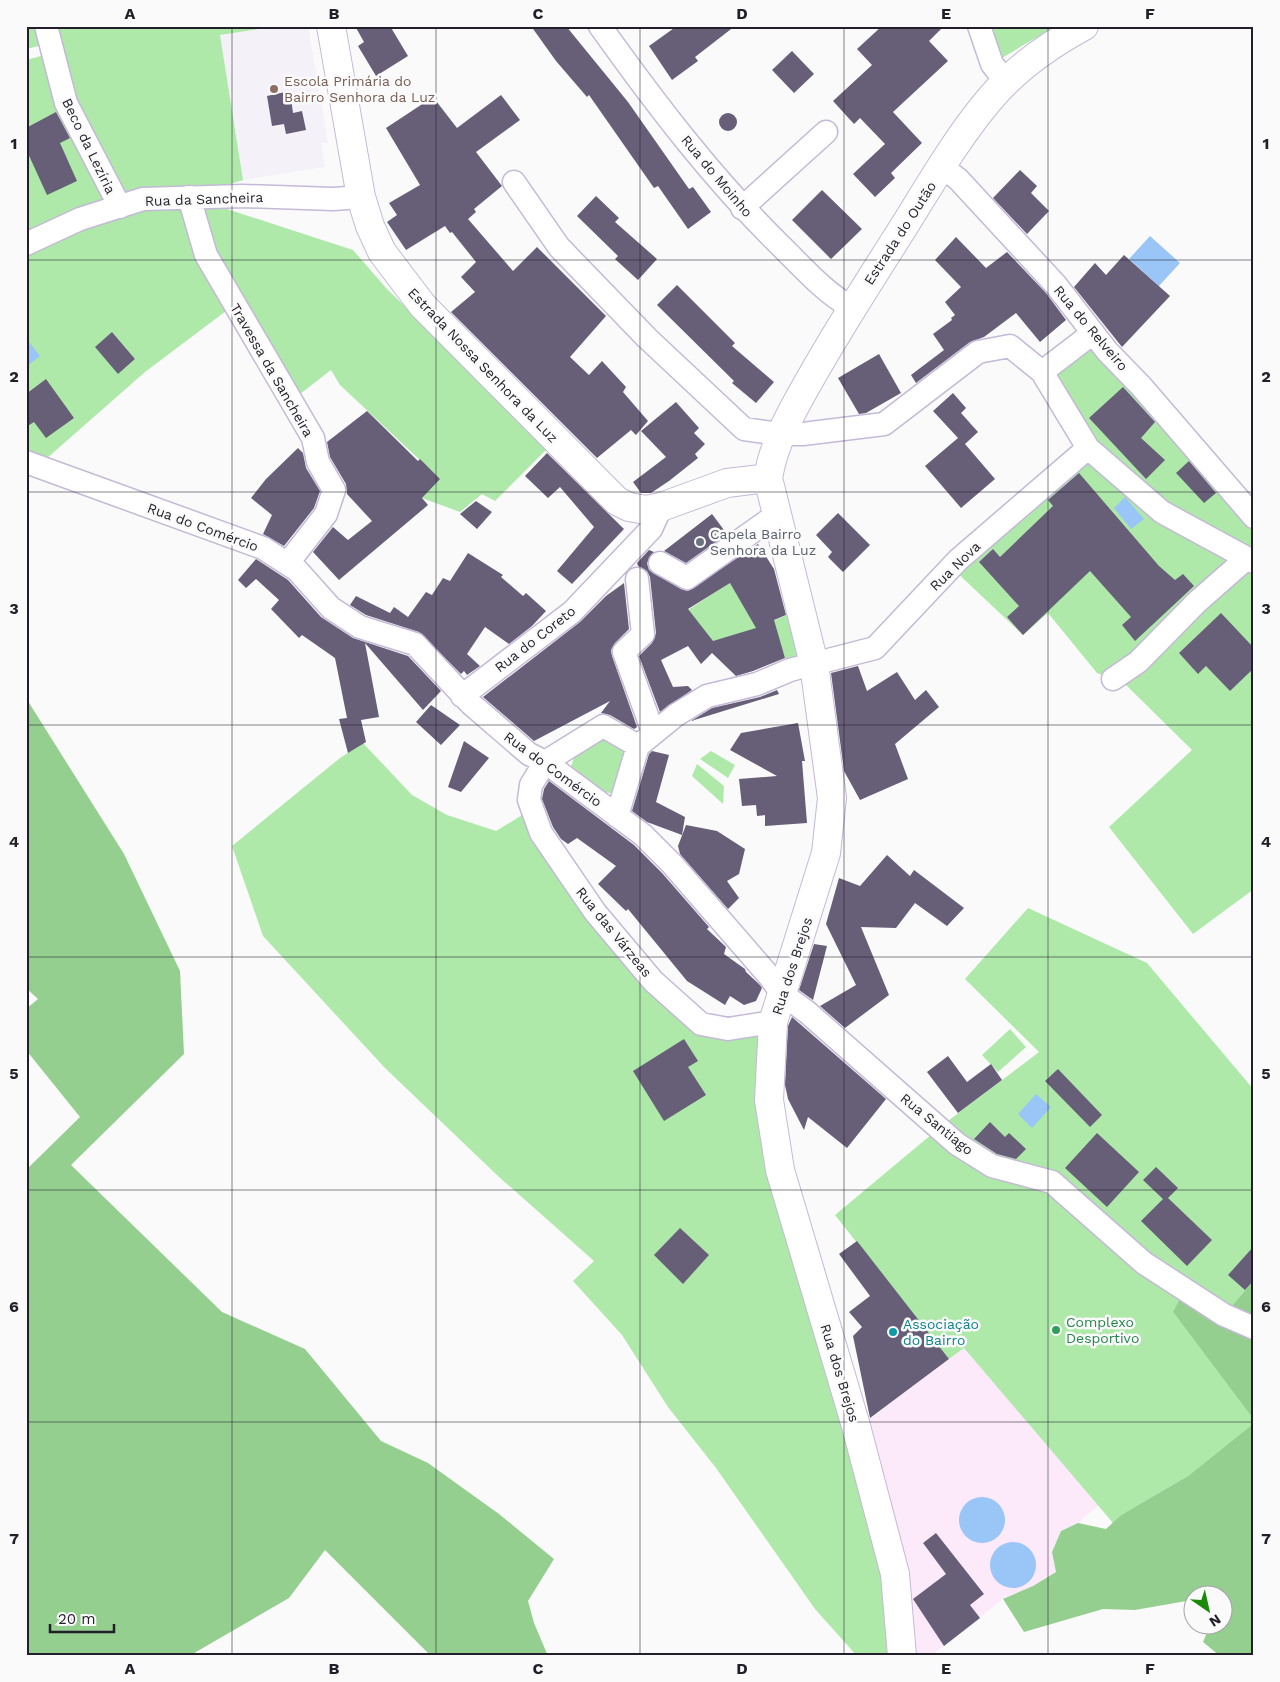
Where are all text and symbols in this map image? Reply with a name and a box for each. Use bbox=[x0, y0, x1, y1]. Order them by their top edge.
text: A bbox=[125, 4, 136, 23]
text: B bbox=[329, 4, 340, 23]
text: C bbox=[533, 4, 544, 23]
text: D bbox=[736, 4, 748, 23]
text: E bbox=[941, 4, 951, 23]
text: F bbox=[1145, 4, 1155, 23]
place label: Escola Primária do Bairro Senhora da Luz bbox=[284, 73, 435, 105]
marker: Escola Primária do Bairro Senhora da Luz bbox=[268, 83, 280, 95]
street label: Beco da Lezíria bbox=[59, 96, 119, 196]
street label: Rua do Moinho bbox=[678, 132, 756, 220]
text: 1 bbox=[11, 134, 17, 153]
text: 1 bbox=[1263, 134, 1269, 153]
street label: Estrada do Outão bbox=[861, 178, 939, 288]
street label: Rua da Sancheira bbox=[145, 189, 264, 209]
street label: Rua do Relveiro bbox=[1051, 282, 1131, 374]
street label: Estrada Nossa Senhora da Luz bbox=[405, 284, 561, 446]
street label: Travessa da Sancheira bbox=[227, 300, 317, 440]
text: 2 bbox=[9, 367, 19, 386]
text: 2 bbox=[1261, 367, 1271, 386]
street label: Rua do Comércio bbox=[145, 499, 261, 555]
place label: Capela Bairro Senhora da Luz bbox=[710, 526, 816, 558]
marker: Capela Bairro Senhora da Luz bbox=[694, 536, 706, 548]
street label: Rua Nova bbox=[927, 538, 984, 594]
text: 3 bbox=[9, 599, 19, 618]
text: 3 bbox=[1261, 599, 1271, 618]
street label: Rua do Coreto bbox=[492, 603, 578, 675]
street label: Rua do Comércio bbox=[501, 728, 605, 810]
text: 4 bbox=[9, 832, 19, 851]
text: 4 bbox=[1261, 832, 1271, 851]
street label: Rua das Várzeas bbox=[573, 884, 655, 980]
street label: Rua dos Brejos bbox=[769, 915, 815, 1017]
text: 5 bbox=[9, 1064, 19, 1083]
text: 5 bbox=[1261, 1064, 1271, 1083]
street label: Rua Santiago bbox=[897, 1090, 977, 1158]
text: 6 bbox=[9, 1297, 19, 1316]
text: 6 bbox=[1261, 1297, 1271, 1316]
place label: Complexo Desportivo bbox=[1066, 1314, 1139, 1346]
place label: Associação do Bairro bbox=[903, 1316, 979, 1348]
street label: Rua dos Brejos bbox=[817, 1322, 863, 1424]
marker: Complexo Desportivo bbox=[1050, 1324, 1062, 1336]
marker: Associação do Bairro bbox=[887, 1326, 899, 1338]
text: 7 bbox=[9, 1529, 19, 1548]
text: 7 bbox=[1261, 1529, 1271, 1548]
north arrow bbox=[1182, 1584, 1232, 1634]
scale bar bbox=[50, 1602, 114, 1634]
text: 20 m bbox=[58, 1610, 96, 1628]
text: N bbox=[1206, 1611, 1224, 1630]
text: A bbox=[125, 1659, 136, 1678]
text: B bbox=[329, 1659, 340, 1678]
text: C bbox=[533, 1659, 544, 1678]
text: D bbox=[736, 1659, 748, 1678]
text: E bbox=[941, 1659, 951, 1678]
text: F bbox=[1145, 1659, 1155, 1678]

